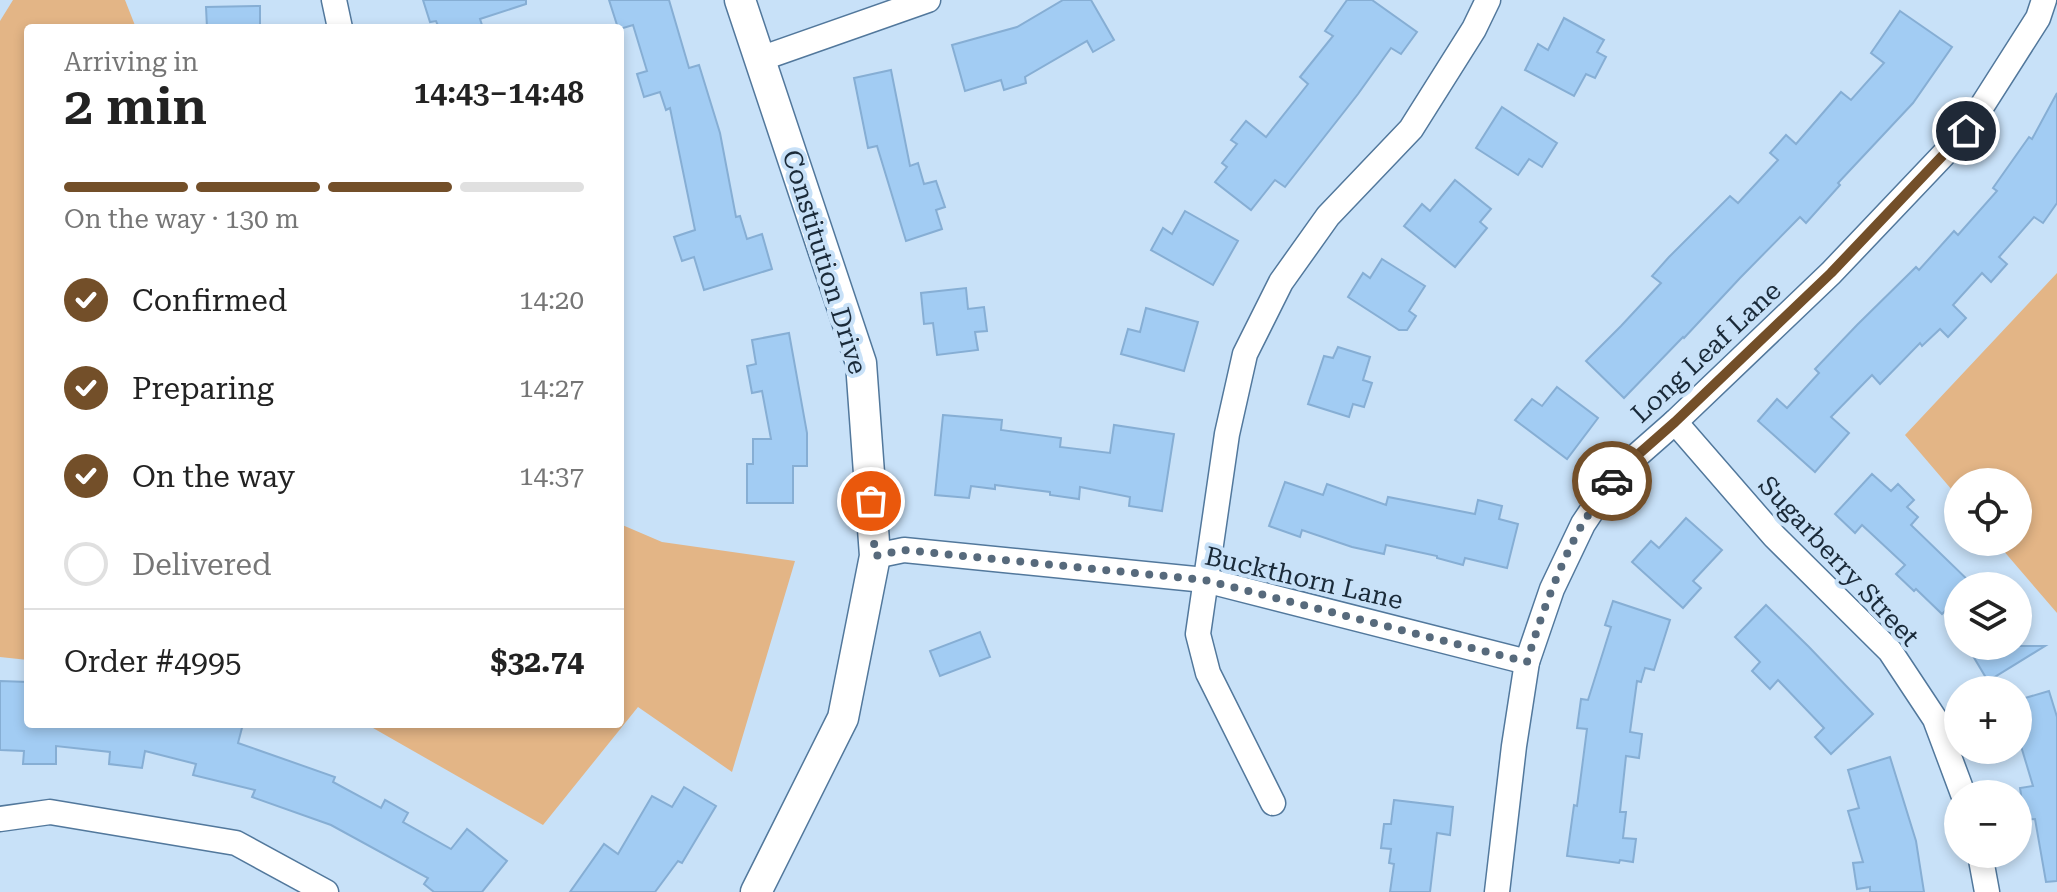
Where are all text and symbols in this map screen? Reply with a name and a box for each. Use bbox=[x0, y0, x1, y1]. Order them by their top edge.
text: Arriving in bbox=[64, 47, 198, 77]
text: 14:43–14:48 bbox=[414, 75, 584, 110]
text: 2 min bbox=[64, 76, 207, 137]
pin bbox=[1932, 97, 2000, 165]
icon: home bbox=[1944, 109, 1988, 153]
street label: Constitution Drive bbox=[777, 146, 873, 378]
text: On the way · 130 m bbox=[64, 204, 299, 234]
street label: Long Leaf Lane bbox=[1625, 275, 1787, 429]
icon: check bbox=[64, 278, 108, 322]
text: Confirmed bbox=[132, 283, 287, 318]
text: 14:20 bbox=[519, 285, 584, 315]
icon: check bbox=[64, 366, 108, 410]
text: Preparing bbox=[132, 371, 274, 406]
text: 14:27 bbox=[519, 373, 584, 403]
courier bbox=[1572, 441, 1652, 521]
icon: check bbox=[64, 454, 108, 498]
text: On the way bbox=[132, 459, 295, 494]
icon: car bbox=[1590, 459, 1634, 503]
text: 14:37 bbox=[519, 461, 584, 491]
pin bbox=[837, 467, 905, 535]
map controls bbox=[1944, 468, 2032, 868]
button: locate bbox=[1944, 468, 2032, 556]
street label: Sugarberry Street bbox=[1753, 470, 1926, 652]
icon: bag bbox=[849, 479, 893, 523]
street label: Buckthorn Lane bbox=[1202, 541, 1406, 615]
text: Delivered bbox=[132, 547, 271, 582]
button: layers bbox=[1944, 572, 2032, 660]
text: Order #4995 bbox=[64, 644, 242, 679]
text: $32.74 bbox=[491, 644, 584, 679]
button: + bbox=[1944, 676, 2032, 764]
button: − bbox=[1944, 780, 2032, 868]

